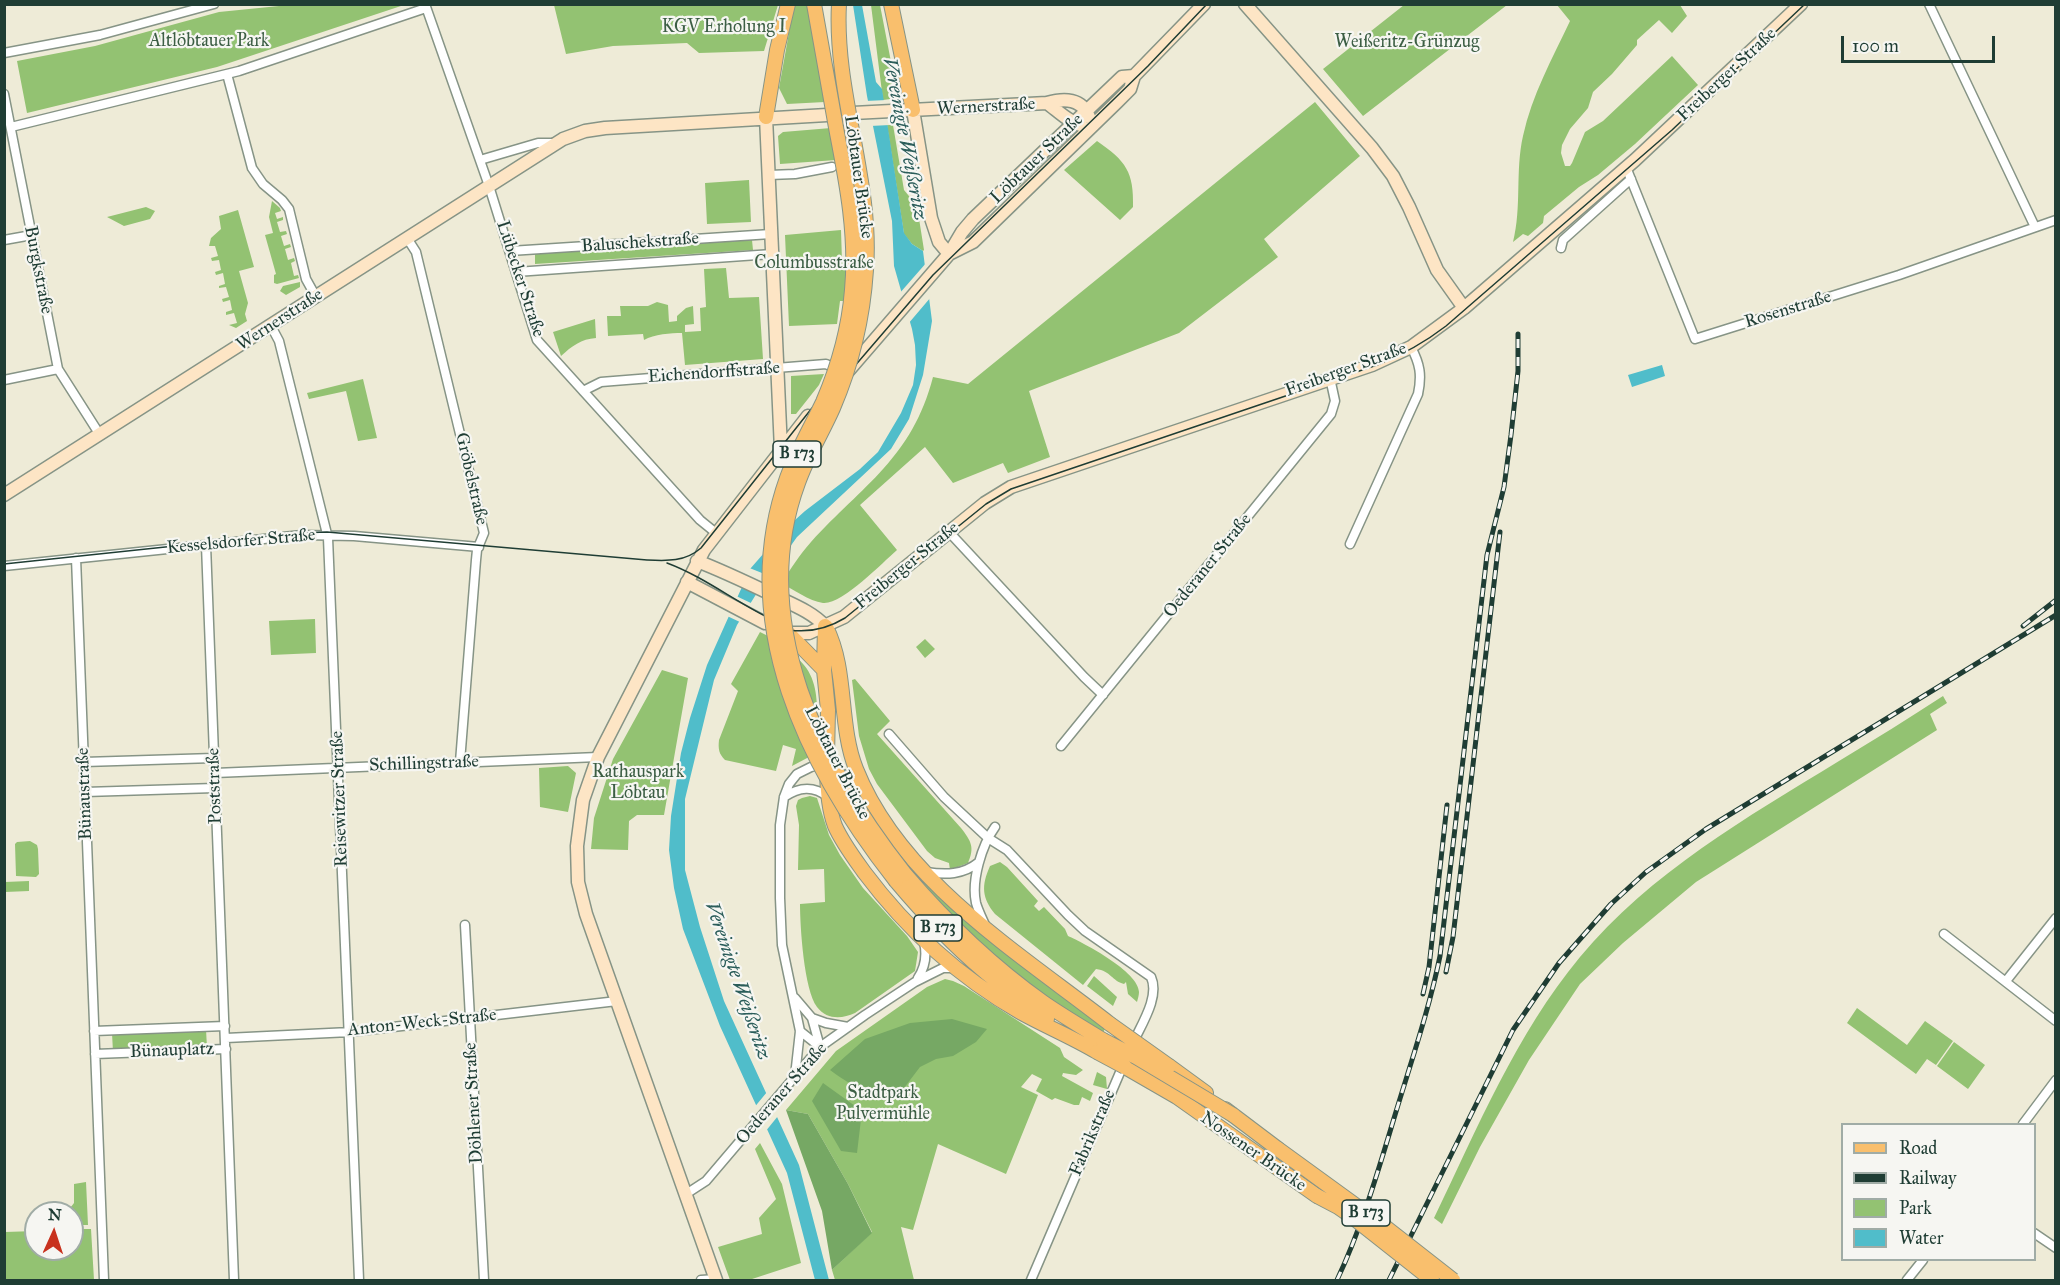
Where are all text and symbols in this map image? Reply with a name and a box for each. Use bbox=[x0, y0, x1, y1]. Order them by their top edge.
park label: KGV Erholung I bbox=[662, 17, 786, 39]
street label: Freiberger Straße bbox=[1673, 24, 1781, 126]
scale bar bbox=[1844, 24, 1998, 62]
park label: Altlöbtauer Park bbox=[149, 31, 269, 53]
park label: Weißeritz-Grünzug bbox=[1335, 32, 1479, 54]
text: 100 m bbox=[1852, 35, 1899, 57]
water label: Vereinigte Weißeritz bbox=[876, 55, 932, 223]
street label: Wernerstraße bbox=[936, 94, 1036, 120]
street label: Löbtauer Straße bbox=[986, 109, 1088, 209]
street label: Löbtauer Brücke bbox=[839, 114, 877, 240]
street label: Lübecker Straße bbox=[491, 218, 549, 340]
street label: Burgkstraße bbox=[19, 224, 57, 316]
street label: Baluschekstraße bbox=[580, 228, 700, 258]
park label: Columbusstraße bbox=[754, 253, 874, 275]
street label: Wernerstraße bbox=[233, 284, 327, 356]
street label: Rosenstraße bbox=[1742, 287, 1834, 333]
street label: Freiberger Straße bbox=[1282, 338, 1410, 402]
street label: Eichendorffstraße bbox=[647, 358, 781, 388]
street label: Gröbelstraße bbox=[450, 431, 492, 527]
road number: B 173 bbox=[773, 441, 821, 467]
street label: Oederaner Straße bbox=[1159, 510, 1257, 622]
street label: Freiberger Straße bbox=[851, 517, 963, 615]
street label: Kesselsdorfer Straße bbox=[166, 525, 316, 559]
street label: Löbtauer Brücke bbox=[799, 703, 875, 823]
street label: Reisewitzer Straße bbox=[327, 730, 353, 868]
street label: Bünaustraße bbox=[73, 747, 97, 841]
street label: Poststraße bbox=[203, 748, 227, 824]
street label: Schillingstraße bbox=[369, 751, 479, 777]
park label: Rathauspark Löbtau bbox=[592, 762, 684, 804]
water label: Vereinigte Weißeritz bbox=[699, 899, 775, 1063]
road number: B 173 bbox=[914, 915, 962, 941]
street label: Anton-Weck-Straße bbox=[346, 1004, 498, 1042]
street label: Bünauplatz bbox=[129, 1039, 215, 1063]
street label: Oederaner Straße bbox=[732, 1039, 832, 1149]
street label: Döhlener Straße bbox=[460, 1042, 488, 1164]
park label: Stadtpark Pulvermühle bbox=[836, 1083, 930, 1126]
street label: Fabrikstraße bbox=[1065, 1087, 1121, 1179]
street label: Nossener Brücke bbox=[1196, 1108, 1310, 1196]
legend bbox=[1841, 1123, 2036, 1261]
text: Road bbox=[1899, 1137, 1937, 1159]
text: Railway bbox=[1899, 1167, 1956, 1189]
text: Park bbox=[1899, 1197, 1932, 1219]
road number: B 173 bbox=[1342, 1200, 1390, 1226]
north arrow bbox=[24, 1201, 84, 1261]
text: N bbox=[48, 1205, 62, 1224]
text: Water bbox=[1899, 1227, 1943, 1249]

